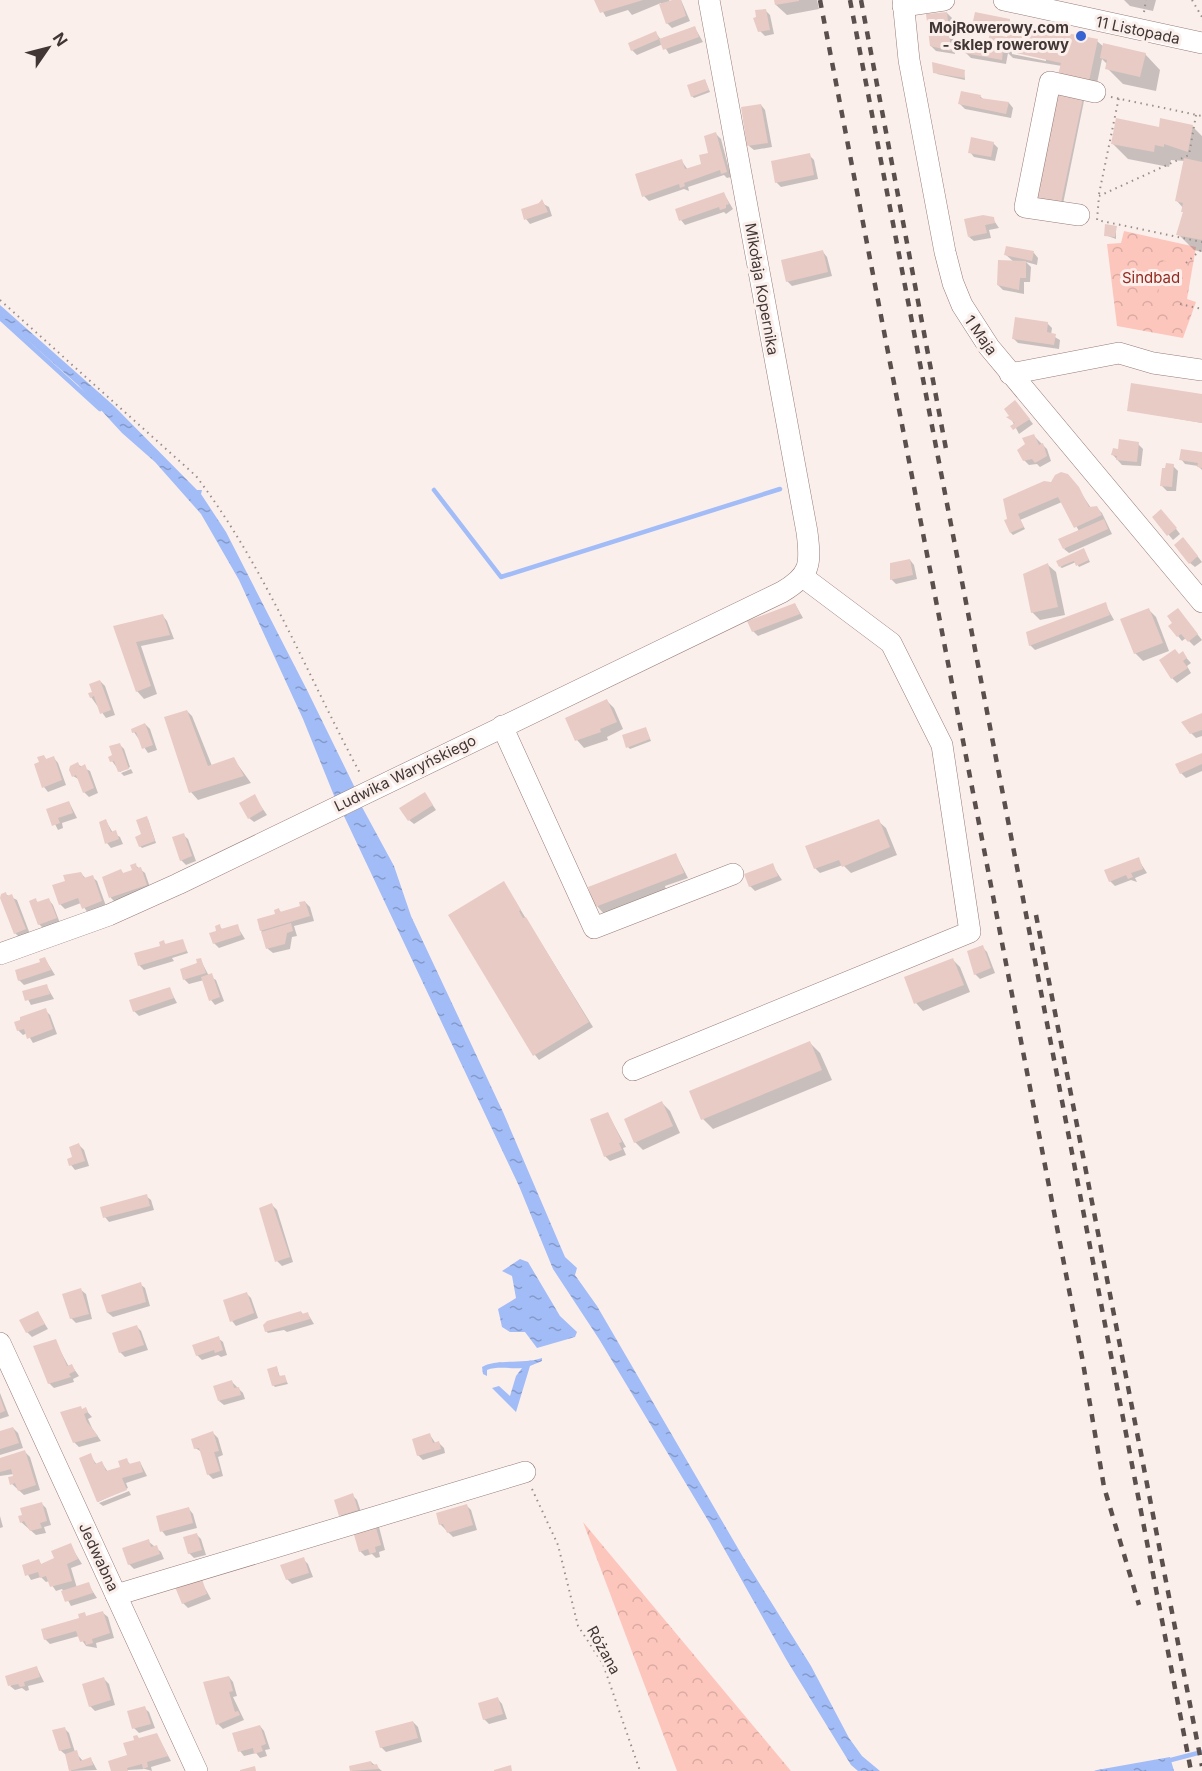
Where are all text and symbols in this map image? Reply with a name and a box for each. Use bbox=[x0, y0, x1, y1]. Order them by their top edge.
street label: 11 Listopada bbox=[1094, 12, 1182, 48]
north arrow bbox=[18, 18, 78, 78]
place label: MojRowerowy.com - sklep rowerowy bbox=[929, 18, 1069, 54]
text: N bbox=[49, 29, 72, 50]
marker: MojRowerowy.com - sklep rowerowy bbox=[1074, 29, 1088, 43]
street label: Mikołaja Kopernika bbox=[741, 221, 783, 357]
park label: Sindbad bbox=[1122, 268, 1180, 287]
street label: 1 Maja bbox=[960, 311, 1002, 359]
street label: Ludwika Waryńskiego bbox=[331, 730, 479, 816]
street label: Jedwabna bbox=[75, 1520, 123, 1594]
street label: Różana bbox=[583, 1623, 625, 1677]

